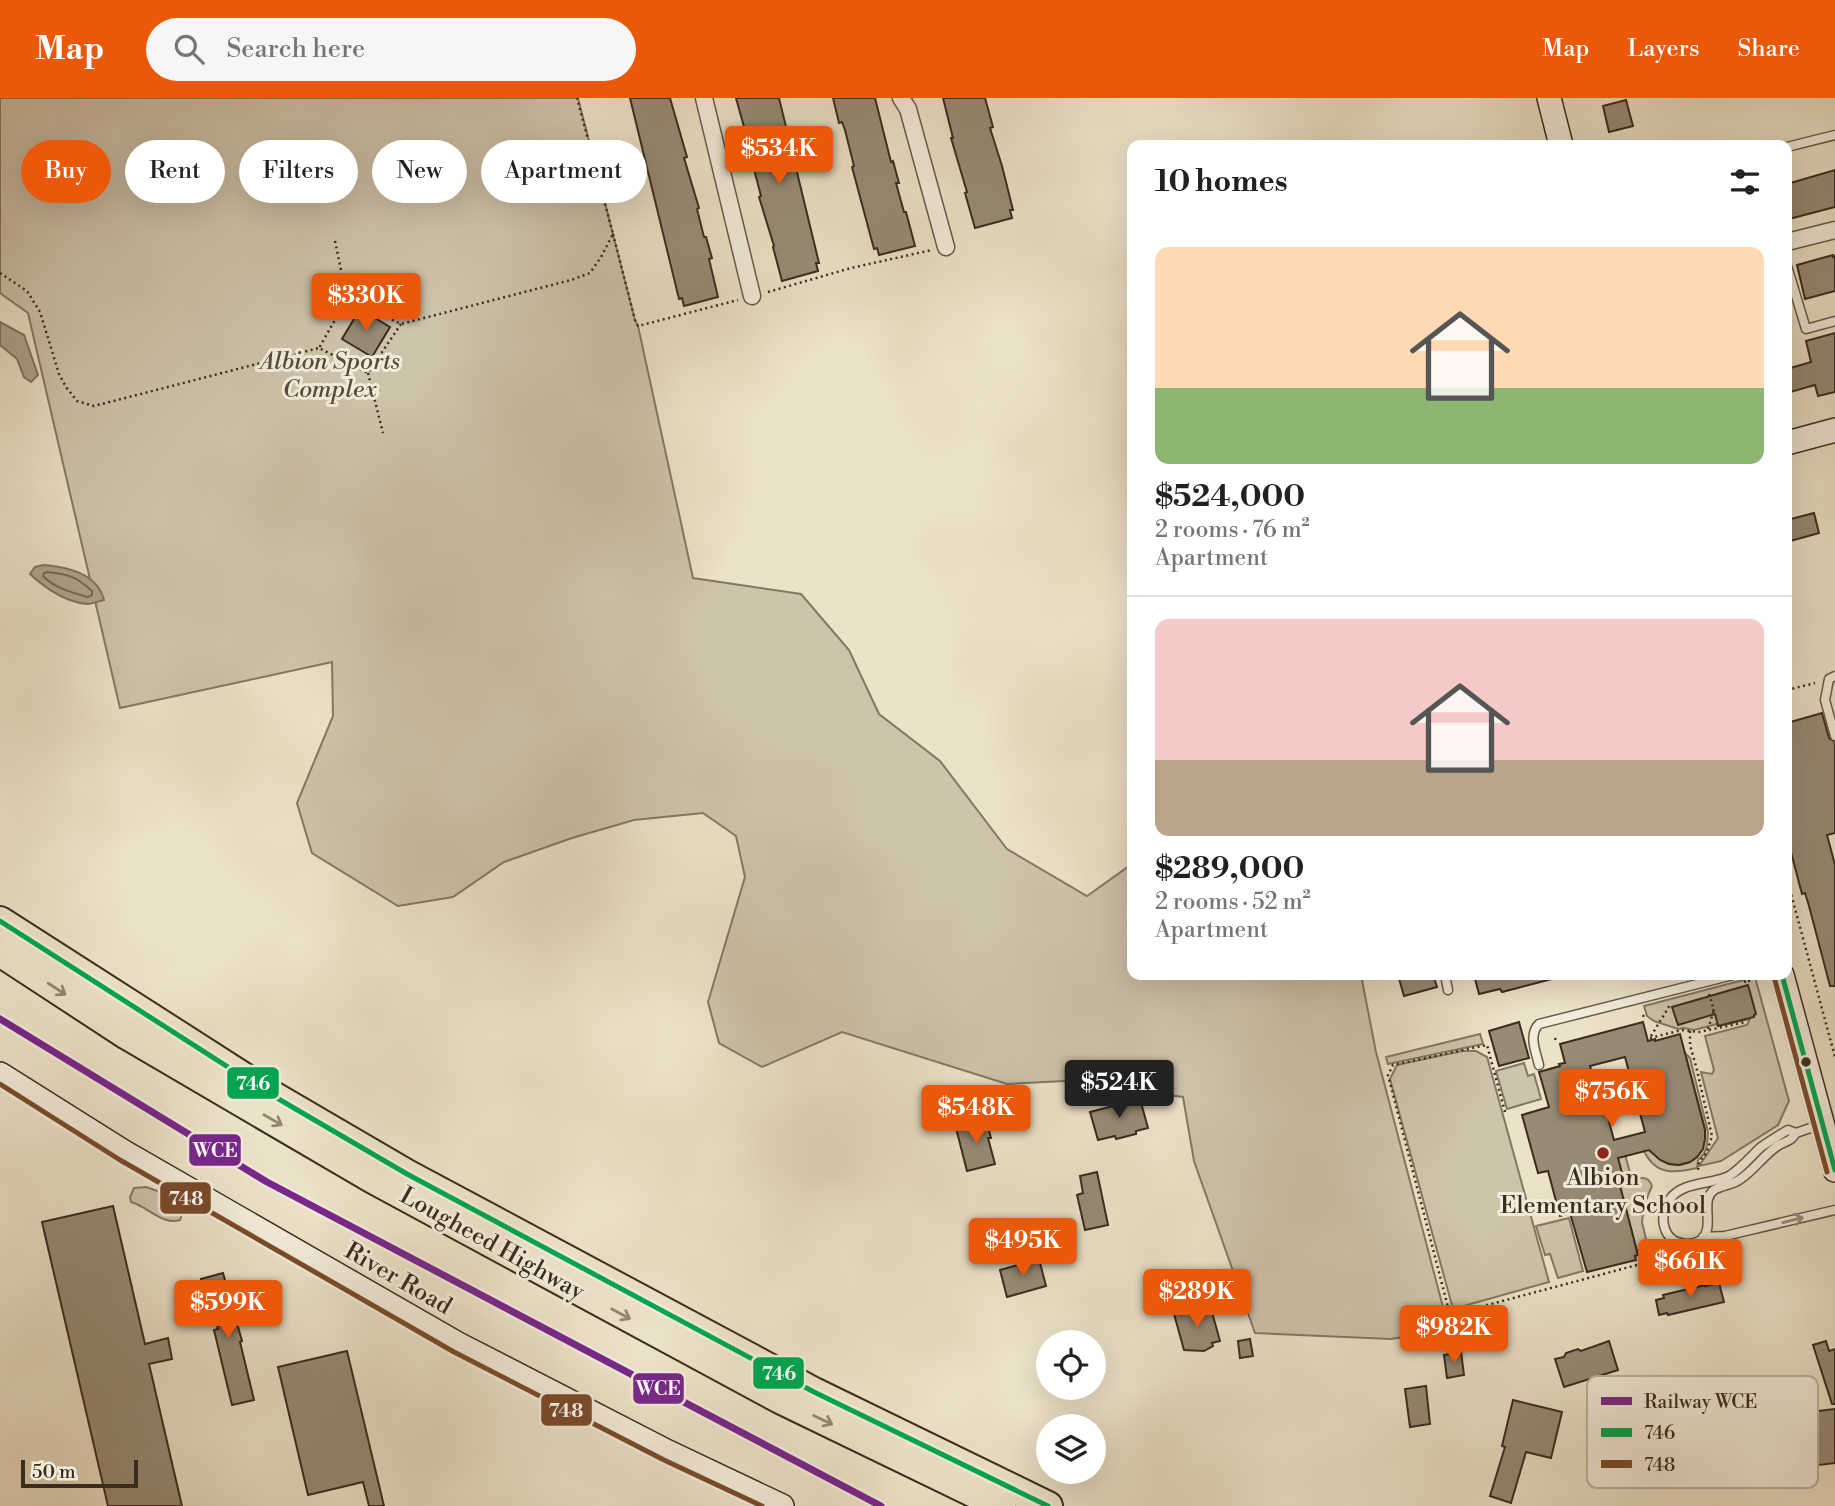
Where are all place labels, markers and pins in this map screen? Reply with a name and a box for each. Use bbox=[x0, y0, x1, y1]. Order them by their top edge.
pin: $534K bbox=[730, 126, 828, 186]
pin: $330K bbox=[317, 274, 415, 333]
unlabelled marker bbox=[1799, 1055, 1813, 1069]
pin: $524K bbox=[1070, 1060, 1168, 1120]
pin: $756K bbox=[1563, 1070, 1661, 1129]
pin: $548K bbox=[927, 1086, 1025, 1145]
marker: Albion Elementary School bbox=[1595, 1145, 1611, 1161]
place label: Albion Elementary School bbox=[1500, 1163, 1706, 1221]
pin: $495K bbox=[974, 1218, 1072, 1278]
pin: $661K bbox=[1641, 1240, 1739, 1299]
pin: $289K bbox=[1148, 1270, 1246, 1329]
pin: $599K bbox=[179, 1280, 277, 1340]
pin: $982K bbox=[1405, 1306, 1503, 1365]

